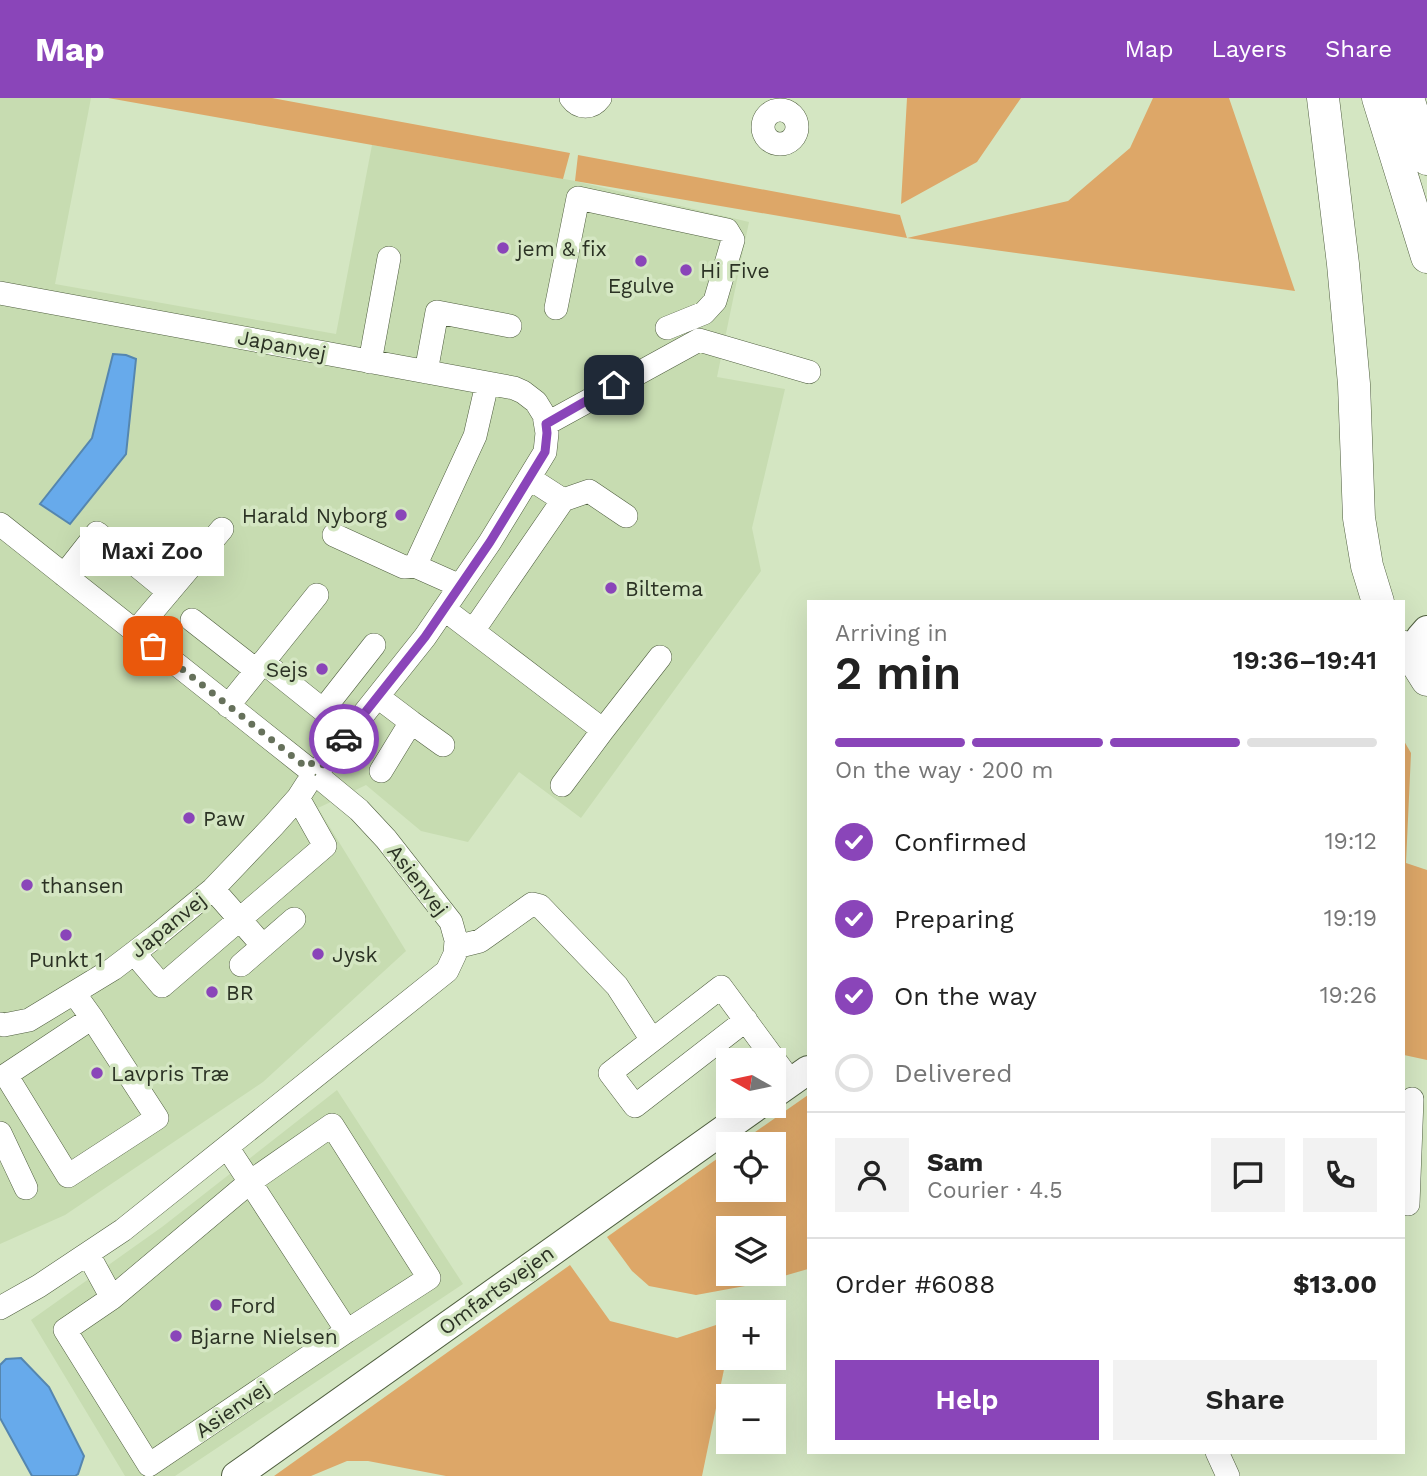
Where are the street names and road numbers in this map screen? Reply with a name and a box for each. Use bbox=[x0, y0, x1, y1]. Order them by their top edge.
street label: Japanvej bbox=[236, 324, 328, 366]
street label: Asienvej bbox=[382, 839, 454, 921]
street label: Japanvej bbox=[125, 887, 211, 963]
street label: Omfartsvejen bbox=[434, 1240, 558, 1340]
street label: Asienvej bbox=[190, 1375, 274, 1443]

